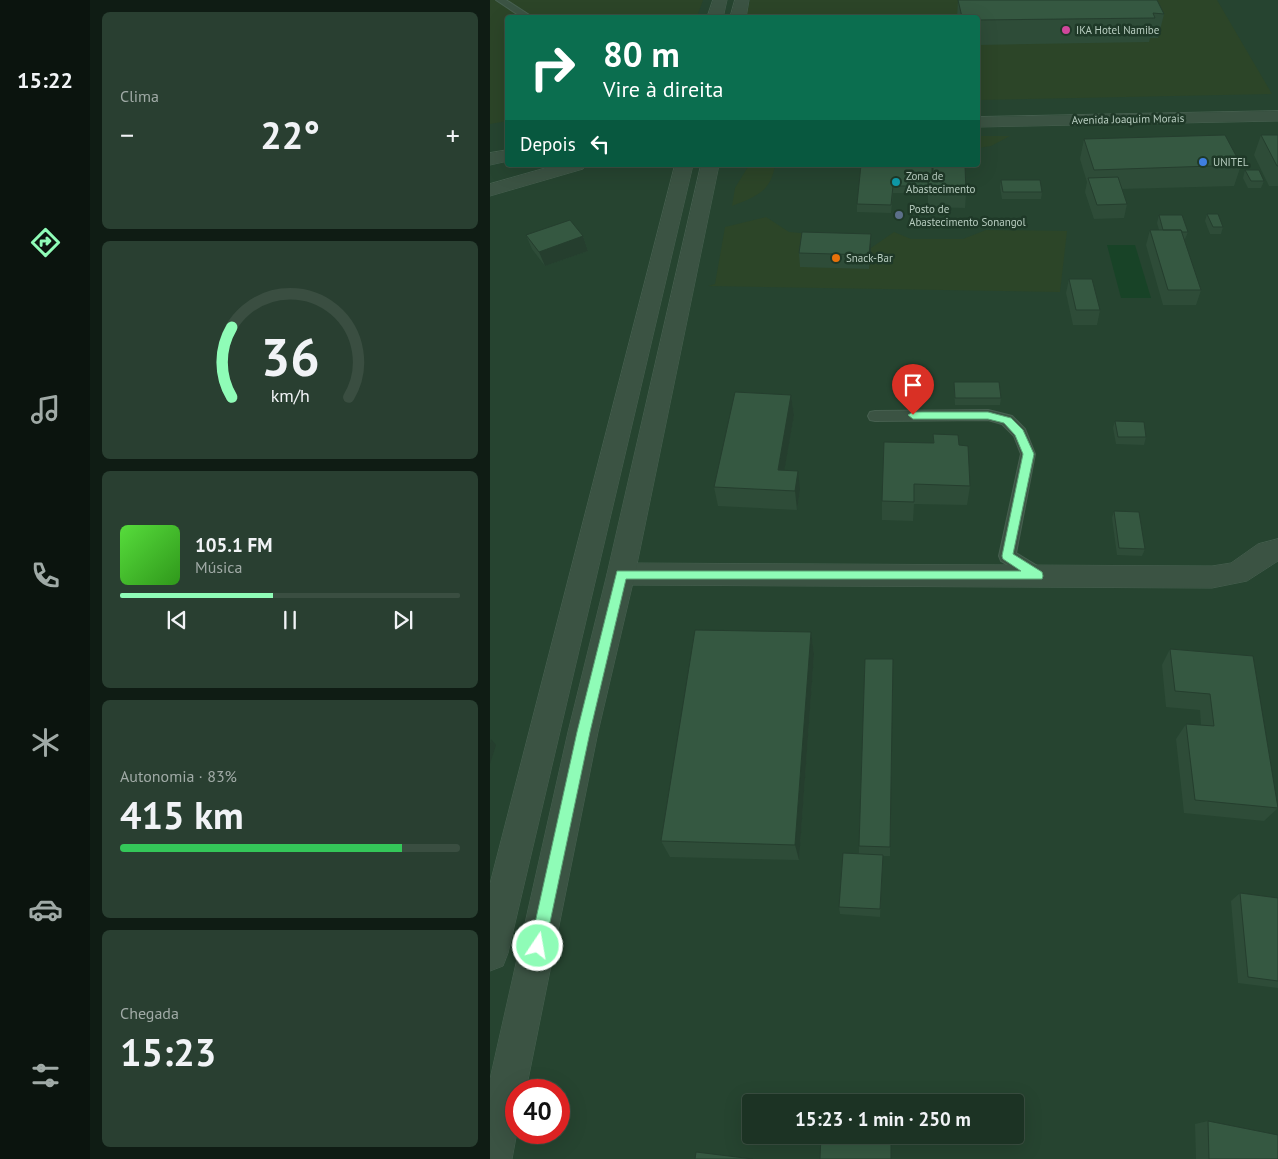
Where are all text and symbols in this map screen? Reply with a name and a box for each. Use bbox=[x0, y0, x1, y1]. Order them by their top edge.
place label: IKA Hotel Namibe bbox=[1076, 23, 1160, 37]
marker: IKA Hotel Namibe bbox=[1060, 24, 1072, 36]
text: 80 m bbox=[603, 31, 680, 77]
icon: right bbox=[520, 35, 585, 100]
text: 15:22 bbox=[17, 66, 73, 94]
text: Vire à direita bbox=[603, 75, 723, 103]
text: Clima bbox=[120, 86, 159, 106]
text: 22° bbox=[260, 110, 320, 159]
street label: Avenida Joaquim Morais bbox=[1072, 111, 1185, 127]
text: − bbox=[120, 116, 134, 153]
text: + bbox=[446, 116, 460, 153]
icon: left bbox=[586, 130, 614, 158]
text: Depois bbox=[520, 132, 576, 156]
place label: UNITEL bbox=[1213, 155, 1249, 169]
marker: UNITEL bbox=[1197, 156, 1209, 168]
place label: Zona de Abastecimento bbox=[906, 169, 976, 196]
marker: Zona de Abastecimento bbox=[890, 176, 902, 188]
place label: Posto de Abastecimento Sonangol bbox=[909, 202, 1026, 229]
marker: Posto de Abastecimento Sonangol bbox=[893, 209, 905, 221]
icon: directions bbox=[28, 225, 63, 260]
place label: Snack-Bar bbox=[846, 251, 893, 265]
marker: Snack-Bar bbox=[830, 252, 842, 264]
text: 36 bbox=[261, 323, 319, 390]
pin bbox=[892, 364, 934, 415]
icon: arrive bbox=[899, 371, 927, 399]
text: km/h bbox=[270, 384, 310, 407]
icon: music bbox=[28, 392, 63, 427]
text: 105.1 FM bbox=[195, 533, 272, 557]
text: Música bbox=[195, 557, 242, 577]
icon: phone bbox=[28, 558, 63, 593]
icon: previous bbox=[163, 606, 191, 634]
icon: pause bbox=[276, 606, 304, 634]
icon: next bbox=[389, 606, 417, 634]
icon: climate bbox=[28, 725, 63, 760]
text: Autonomia · 83% bbox=[120, 766, 237, 786]
text: 415 km bbox=[120, 790, 244, 839]
icon: car bbox=[28, 892, 63, 927]
position arrow bbox=[511, 919, 563, 971]
text: Chegada bbox=[120, 1003, 179, 1023]
text: 15:23 bbox=[120, 1027, 216, 1076]
icon: filters bbox=[28, 1058, 63, 1093]
speed limit sign: 40 bbox=[505, 1079, 570, 1144]
text: 15:23 · 1 min · 250 m bbox=[795, 1107, 971, 1131]

